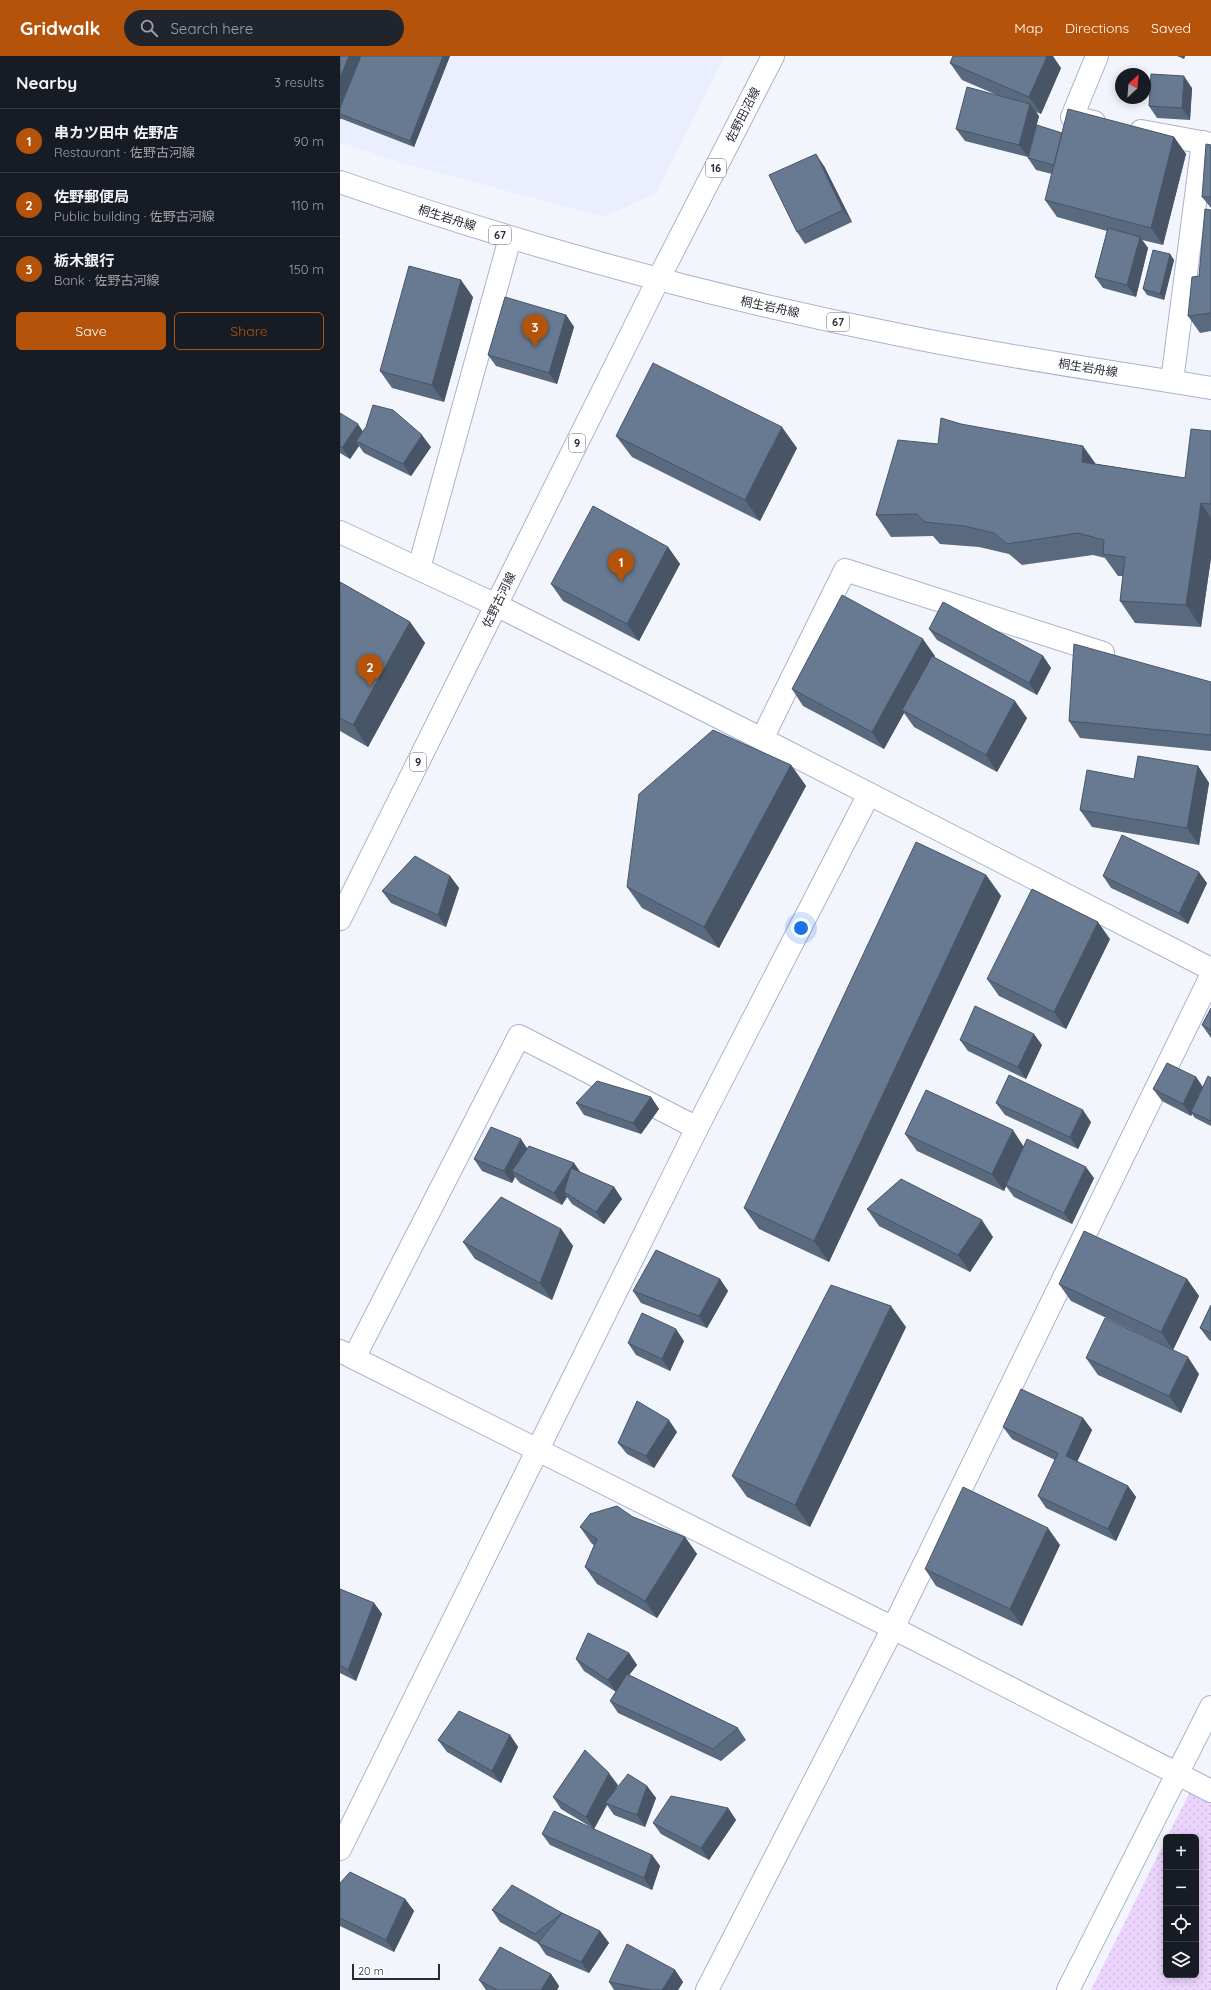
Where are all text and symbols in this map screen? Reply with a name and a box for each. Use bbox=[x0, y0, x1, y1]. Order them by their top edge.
search box bbox=[124, 10, 404, 46]
text: Gridwalk bbox=[20, 16, 100, 40]
icon: search bbox=[138, 17, 160, 39]
text: Search here bbox=[170, 19, 253, 38]
text: Map bbox=[1014, 19, 1043, 37]
text: Directions bbox=[1065, 19, 1129, 37]
text: Saved bbox=[1151, 19, 1191, 37]
north arrow bbox=[1115, 68, 1151, 104]
text: Nearby bbox=[16, 72, 77, 93]
text: 3 results bbox=[274, 74, 324, 90]
street label: 佐野田沼線 bbox=[722, 85, 763, 145]
text: 串カツ田中 佐野店 bbox=[54, 123, 178, 142]
text: 1 bbox=[26, 133, 32, 149]
text: 90 m bbox=[294, 133, 324, 149]
text: Restaurant · 佐野古河線 bbox=[54, 144, 195, 160]
road number: 16 bbox=[706, 159, 726, 177]
text: 佐野郵便局 bbox=[54, 187, 129, 206]
text: 2 bbox=[25, 197, 33, 213]
text: 110 m bbox=[291, 197, 324, 213]
street label: 桐生岩舟線 bbox=[416, 202, 478, 233]
text: Public building · 佐野古河線 bbox=[54, 208, 215, 224]
road number: 67 bbox=[489, 226, 511, 244]
text: 栃木銀行 bbox=[54, 251, 114, 270]
text: 3 bbox=[26, 261, 32, 277]
text: 150 m bbox=[289, 261, 324, 277]
text: Bank · 佐野古河線 bbox=[54, 272, 159, 288]
street label: 桐生岩舟線 bbox=[739, 293, 801, 320]
button: Save bbox=[16, 312, 166, 350]
button: Share bbox=[174, 312, 324, 350]
road number: 67 bbox=[827, 313, 849, 331]
pin: 3 bbox=[522, 314, 548, 347]
street label: 桐生岩舟線 bbox=[1057, 355, 1119, 380]
road number: 9 bbox=[569, 434, 585, 452]
pin: 1 bbox=[608, 549, 634, 582]
street label: 佐野古河線 bbox=[479, 570, 518, 630]
pin: 2 bbox=[357, 654, 383, 687]
road number: 9 bbox=[410, 753, 426, 771]
your location bbox=[791, 918, 811, 938]
map controls bbox=[1163, 1834, 1199, 1978]
button: + bbox=[1163, 1834, 1199, 1870]
button: − bbox=[1163, 1870, 1199, 1906]
button: locate bbox=[1163, 1906, 1199, 1942]
button: layers bbox=[1163, 1942, 1199, 1978]
scale bar bbox=[352, 1962, 440, 1981]
text: 20 m bbox=[358, 1964, 384, 1978]

